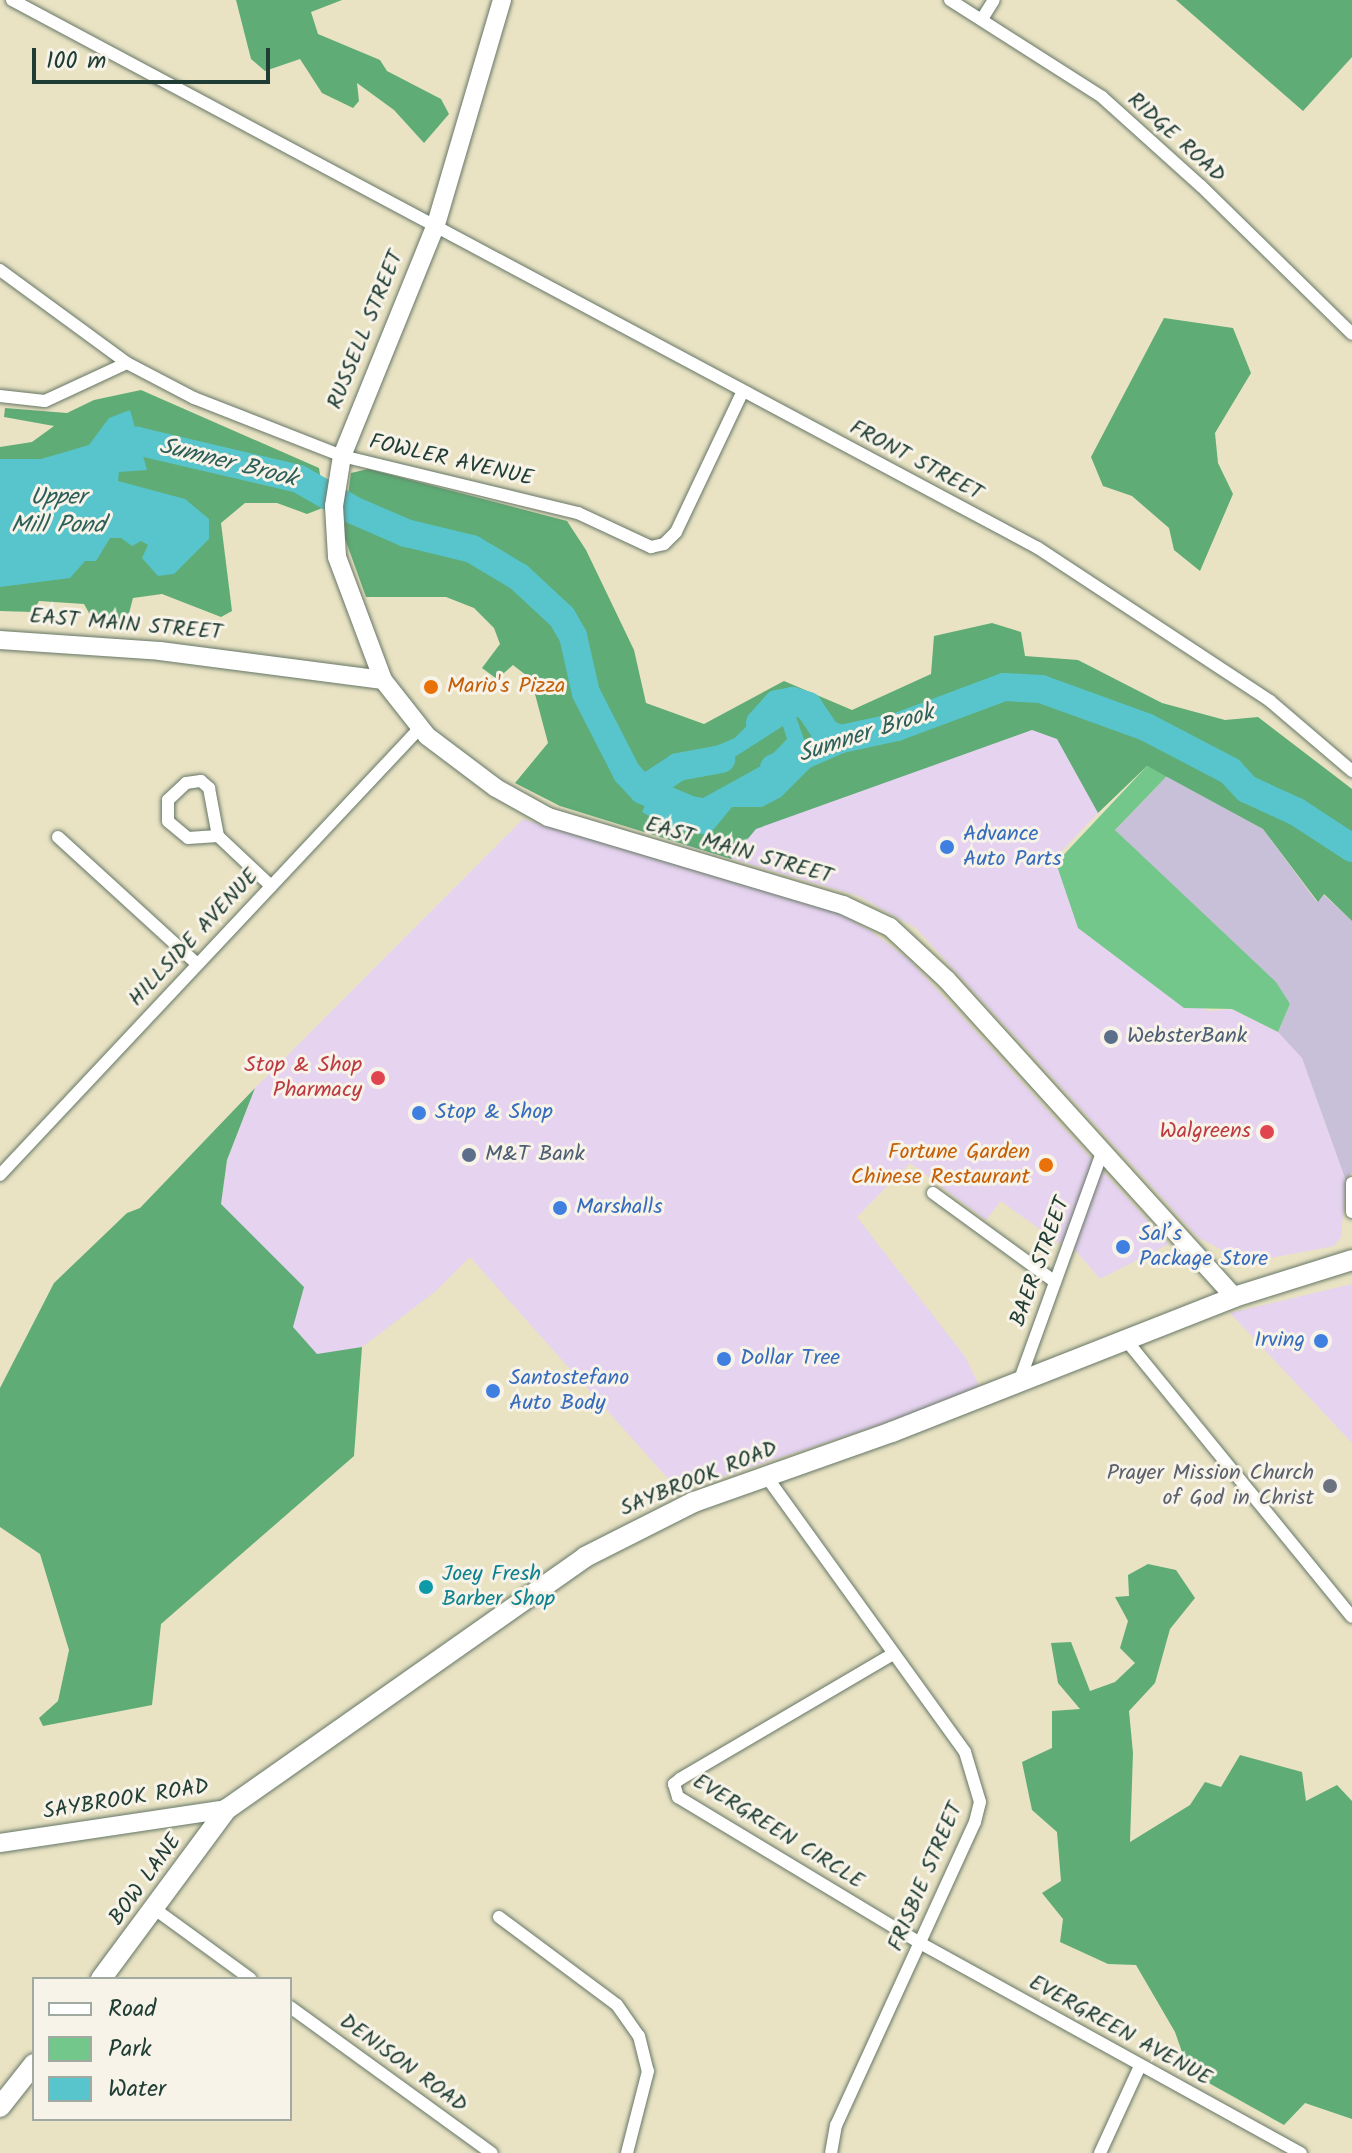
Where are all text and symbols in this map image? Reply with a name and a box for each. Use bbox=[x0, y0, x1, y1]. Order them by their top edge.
scale bar bbox=[36, 32, 274, 82]
text: 100 m bbox=[46, 42, 106, 81]
street label: RIDGE ROAD bbox=[1122, 87, 1230, 189]
street label: RUSSELL STREET bbox=[322, 247, 410, 413]
street label: FRONT STREET bbox=[845, 415, 987, 507]
street label: FOWLER AVENUE bbox=[366, 429, 536, 493]
water label: Sumner Brook bbox=[156, 432, 300, 494]
water label: Upper Mill Pond bbox=[11, 484, 105, 540]
street label: EAST MAIN STREET bbox=[28, 603, 224, 647]
place label: Mario's Pizza bbox=[447, 674, 565, 700]
marker: Mario's Pizza bbox=[422, 678, 440, 696]
water label: Sumner Brook bbox=[795, 699, 937, 769]
street label: EAST MAIN STREET bbox=[642, 812, 836, 890]
place label: Advance Auto Parts bbox=[963, 821, 1062, 872]
marker: Advance Auto Parts bbox=[938, 838, 956, 856]
street label: HILLSIDE AVENUE bbox=[123, 864, 265, 1012]
place label: WebsterBank bbox=[1127, 1024, 1247, 1050]
marker: WebsterBank bbox=[1102, 1028, 1120, 1046]
place label: Stop & Shop Pharmacy bbox=[244, 1052, 362, 1104]
marker: Stop & Shop Pharmacy bbox=[369, 1069, 387, 1087]
place label: Stop & Shop bbox=[435, 1100, 553, 1126]
marker: Stop & Shop bbox=[410, 1104, 428, 1122]
place label: Walgreens bbox=[1159, 1119, 1251, 1145]
marker: Walgreens bbox=[1258, 1123, 1276, 1141]
place label: Fortune Garden Chinese Restaurant bbox=[851, 1139, 1030, 1190]
place label: M&T Bank bbox=[485, 1142, 585, 1168]
marker: M&T Bank bbox=[460, 1146, 478, 1164]
marker: Fortune Garden Chinese Restaurant bbox=[1037, 1156, 1055, 1174]
street label: BAER STREET bbox=[1005, 1194, 1077, 1330]
place label: Marshalls bbox=[576, 1195, 663, 1221]
marker: Marshalls bbox=[551, 1199, 569, 1217]
place label: Sal’s Package Store bbox=[1139, 1221, 1268, 1272]
marker: Sal’s Package Store bbox=[1114, 1238, 1132, 1256]
place label: Irving bbox=[1254, 1328, 1305, 1354]
marker: Irving bbox=[1312, 1332, 1330, 1350]
place label: Dollar Tree bbox=[740, 1346, 840, 1372]
marker: Dollar Tree bbox=[715, 1350, 733, 1368]
place label: Santostefano Auto Body bbox=[509, 1365, 629, 1416]
marker: Santostefano Auto Body bbox=[484, 1382, 502, 1400]
street label: SAYBROOK ROAD bbox=[617, 1435, 781, 1523]
place label: Prayer Mission Church of God in Christ bbox=[1107, 1460, 1314, 1512]
marker: Prayer Mission Church of God in Christ bbox=[1321, 1477, 1339, 1495]
place label: Joey Fresh Barber Shop bbox=[442, 1561, 555, 1612]
marker: Joey Fresh Barber Shop bbox=[417, 1578, 435, 1596]
street label: EVERGREEN CIRCLE bbox=[687, 1769, 869, 1895]
street label: SAYBROOK ROAD bbox=[41, 1774, 211, 1826]
street label: FRISBIE STREET bbox=[883, 1799, 969, 1955]
street label: BOW LANE bbox=[104, 1829, 188, 1931]
street label: EVERGREEN AVENUE bbox=[1024, 1970, 1216, 2092]
legend bbox=[32, 1977, 292, 2121]
text: Road bbox=[108, 1990, 156, 2029]
street label: DENISON ROAD bbox=[334, 2009, 472, 2119]
text: Park bbox=[108, 2030, 152, 2069]
text: Water bbox=[108, 2070, 166, 2109]

